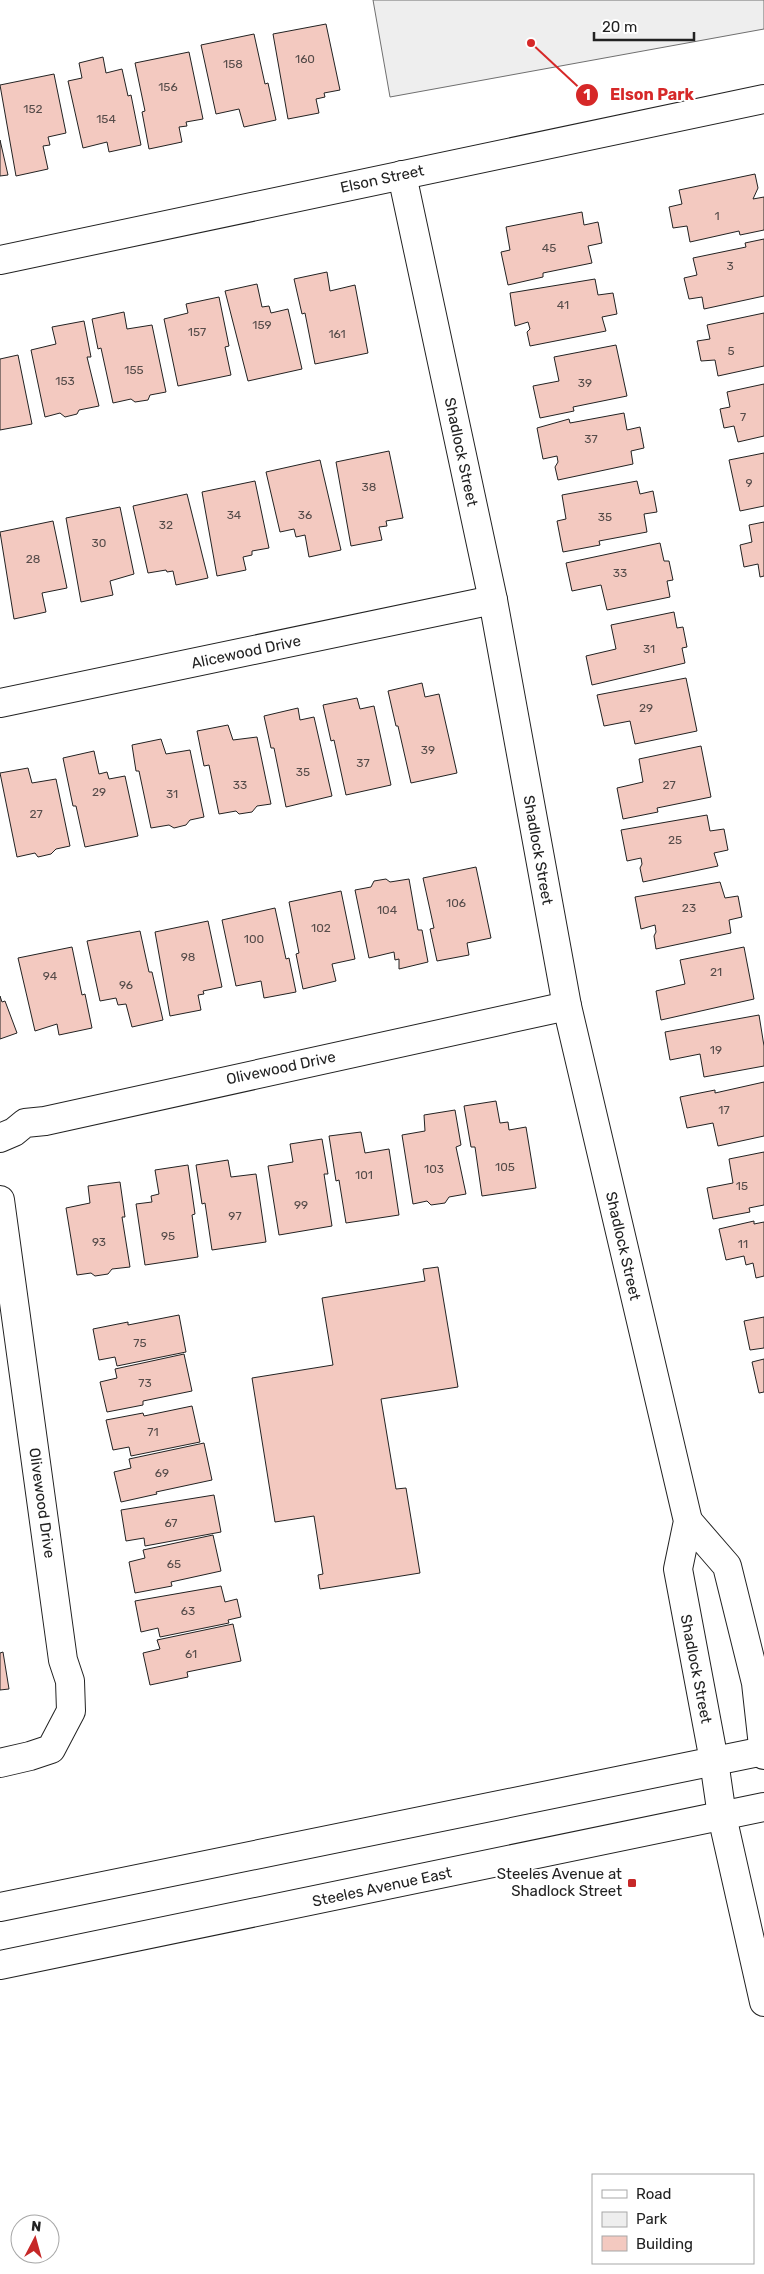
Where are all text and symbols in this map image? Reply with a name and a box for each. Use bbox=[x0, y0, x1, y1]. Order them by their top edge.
scale bar bbox=[594, 10, 694, 42]
text: 20 m bbox=[602, 18, 637, 36]
house number: 160 bbox=[295, 52, 315, 66]
house number: 158 bbox=[223, 57, 243, 71]
callout: Elson Park bbox=[575, 79, 704, 110]
house number: 156 bbox=[158, 80, 178, 94]
text: Elson Park bbox=[610, 85, 695, 104]
text: 1 bbox=[583, 86, 591, 104]
house number: 152 bbox=[23, 102, 43, 116]
house number: 154 bbox=[96, 112, 116, 126]
street label: Elson Street bbox=[338, 161, 426, 197]
house number: 1 bbox=[714, 209, 720, 223]
house number: 45 bbox=[542, 241, 556, 255]
house number: 3 bbox=[726, 259, 734, 273]
house number: 41 bbox=[557, 298, 569, 312]
house number: 159 bbox=[252, 318, 272, 332]
house number: 157 bbox=[188, 325, 206, 339]
house number: 161 bbox=[328, 327, 346, 341]
house number: 5 bbox=[727, 344, 735, 358]
house number: 155 bbox=[124, 363, 144, 377]
house number: 153 bbox=[55, 374, 75, 388]
house number: 39 bbox=[578, 376, 592, 390]
street label: Shadlock Street bbox=[441, 396, 481, 508]
house number: 7 bbox=[740, 410, 746, 424]
house number: 37 bbox=[584, 432, 598, 446]
house number: 9 bbox=[745, 476, 753, 490]
house number: 38 bbox=[362, 480, 376, 494]
house number: 34 bbox=[227, 508, 242, 522]
house number: 36 bbox=[298, 508, 312, 522]
house number: 35 bbox=[598, 510, 612, 524]
house number: 32 bbox=[159, 518, 173, 532]
house number: 30 bbox=[92, 536, 106, 550]
house number: 28 bbox=[26, 552, 40, 566]
house number: 33 bbox=[613, 566, 627, 580]
street label: Alicewood Drive bbox=[190, 632, 302, 672]
house number: 31 bbox=[643, 642, 655, 656]
house number: 29 bbox=[639, 701, 653, 715]
house number: 39 bbox=[421, 743, 435, 757]
house number: 37 bbox=[356, 756, 370, 770]
house number: 35 bbox=[296, 765, 310, 779]
house number: 33 bbox=[233, 778, 247, 792]
house number: 27 bbox=[662, 778, 676, 792]
house number: 29 bbox=[92, 785, 106, 799]
house number: 31 bbox=[166, 787, 178, 801]
street label: Shadlock Street bbox=[520, 794, 557, 906]
house number: 27 bbox=[29, 807, 43, 821]
house number: 25 bbox=[668, 833, 682, 847]
house number: 106 bbox=[446, 896, 466, 910]
house number: 23 bbox=[682, 901, 696, 915]
house number: 104 bbox=[377, 903, 398, 917]
house number: 102 bbox=[311, 921, 331, 935]
house number: 100 bbox=[244, 932, 264, 946]
house number: 98 bbox=[181, 950, 195, 964]
house number: 21 bbox=[710, 965, 722, 979]
house number: 94 bbox=[43, 969, 58, 983]
house number: 96 bbox=[119, 978, 133, 992]
house number: 19 bbox=[710, 1043, 722, 1057]
street label: Olivewood Drive bbox=[225, 1048, 337, 1088]
house number: 17 bbox=[718, 1103, 730, 1117]
house number: 105 bbox=[495, 1160, 515, 1174]
house number: 103 bbox=[424, 1162, 444, 1176]
house number: 101 bbox=[355, 1168, 373, 1182]
house number: 15 bbox=[736, 1179, 748, 1193]
street label: Shadlock Street bbox=[602, 1190, 644, 1302]
house number: 99 bbox=[294, 1198, 308, 1212]
house number: 97 bbox=[228, 1209, 242, 1223]
house number: 95 bbox=[161, 1229, 175, 1243]
house number: 93 bbox=[92, 1235, 106, 1249]
house number: 11 bbox=[738, 1237, 748, 1251]
house number: 75 bbox=[133, 1336, 147, 1350]
house number: 73 bbox=[138, 1376, 152, 1390]
house number: 71 bbox=[147, 1425, 159, 1439]
street label: Olivewood Drive bbox=[25, 1447, 59, 1559]
house number: 69 bbox=[155, 1466, 169, 1480]
house number: 67 bbox=[164, 1516, 178, 1530]
house number: 65 bbox=[167, 1557, 181, 1571]
house number: 63 bbox=[181, 1604, 195, 1618]
street label: Shadlock Street bbox=[677, 1613, 715, 1725]
house number: 61 bbox=[185, 1647, 197, 1661]
street label: Steeles Avenue East bbox=[311, 1863, 453, 1911]
place label: Steeles Avenue at Shadlock Street bbox=[497, 1865, 622, 1900]
marker: Steeles Avenue at Shadlock Street bbox=[626, 1877, 638, 1889]
legend bbox=[592, 2174, 754, 2264]
text: Road bbox=[636, 2185, 672, 2203]
text: Park bbox=[636, 2210, 667, 2228]
north arrow bbox=[10, 2214, 60, 2264]
text: N bbox=[30, 2218, 42, 2236]
text: Building bbox=[636, 2235, 693, 2253]

